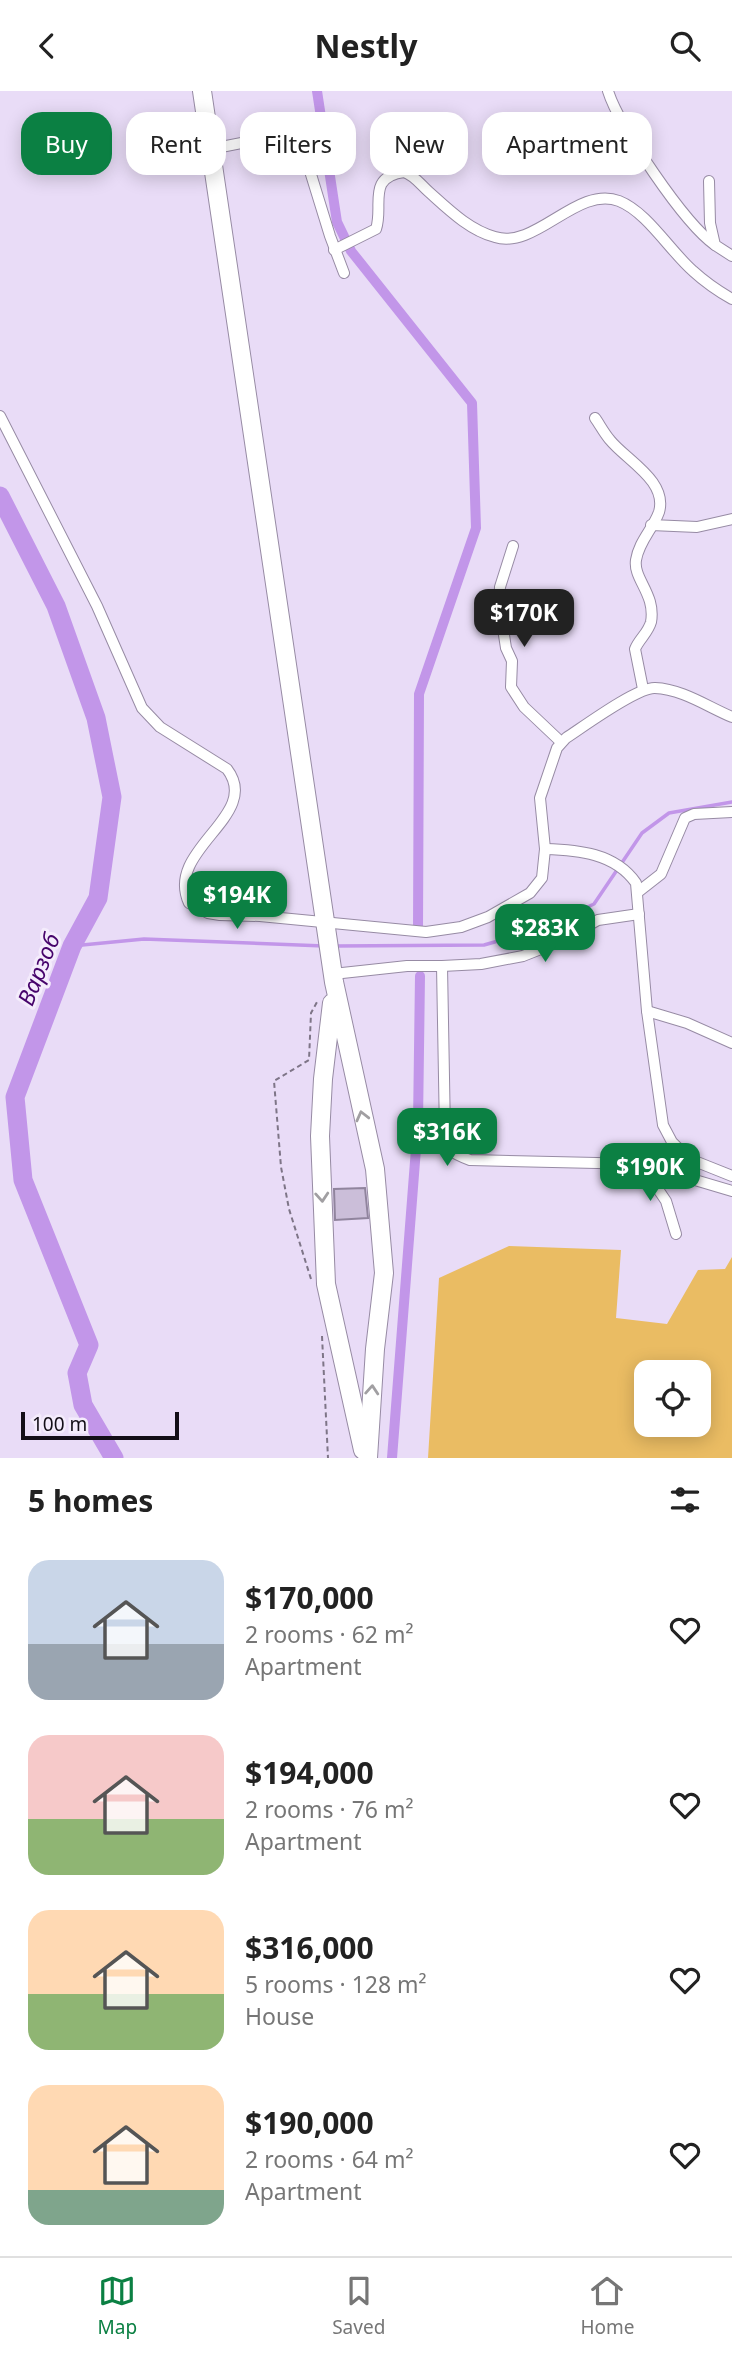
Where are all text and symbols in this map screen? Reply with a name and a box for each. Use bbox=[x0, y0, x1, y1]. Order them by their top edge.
text: Nestly bbox=[315, 24, 417, 67]
icon: back bbox=[28, 27, 66, 65]
icon: search bbox=[666, 27, 704, 65]
chip: Buy bbox=[21, 112, 112, 175]
chip: Rent bbox=[126, 112, 226, 175]
chip: Filters bbox=[240, 112, 356, 175]
chip: New bbox=[370, 112, 468, 175]
chip: Apartment bbox=[482, 112, 652, 175]
pin: $170K bbox=[475, 589, 573, 649]
text: $170K bbox=[490, 596, 558, 628]
pin: $194K bbox=[188, 871, 286, 931]
text: $194K bbox=[203, 878, 271, 910]
pin: $283K bbox=[496, 905, 594, 964]
text: $283K bbox=[511, 911, 579, 943]
water label: Варзоб bbox=[9, 928, 67, 1010]
pin: $316K bbox=[398, 1109, 496, 1168]
one-way arrow bbox=[356, 1110, 371, 1122]
text: $316K bbox=[413, 1115, 481, 1147]
pin: $190K bbox=[601, 1143, 699, 1203]
text: $190K bbox=[616, 1150, 684, 1182]
one-way arrow bbox=[314, 1191, 329, 1202]
map controls bbox=[634, 1360, 711, 1437]
button: locate bbox=[634, 1360, 711, 1437]
one-way arrow bbox=[364, 1384, 379, 1395]
scale bar bbox=[21, 1409, 178, 1441]
text: 100 m bbox=[32, 1411, 87, 1437]
text: 5 homes bbox=[28, 1480, 153, 1521]
icon: filters bbox=[666, 1481, 704, 1519]
text: $170,000 bbox=[245, 1577, 374, 1618]
icon: home bbox=[84, 1588, 168, 1672]
icon: heart bbox=[666, 1611, 704, 1649]
text: 2 rooms · 62 m² bbox=[245, 1618, 414, 1650]
text: Apartment bbox=[245, 1650, 362, 1682]
text: $194,000 bbox=[245, 1752, 374, 1793]
icon: home bbox=[84, 1763, 168, 1847]
icon: heart bbox=[666, 1786, 704, 1824]
text: 2 rooms · 76 m² bbox=[245, 1793, 414, 1825]
text: Apartment bbox=[245, 1825, 362, 1857]
text: $316,000 bbox=[245, 1927, 374, 1968]
icon: home bbox=[84, 1938, 168, 2022]
icon: heart bbox=[666, 1961, 704, 1999]
text: 5 rooms · 128 m² bbox=[245, 1968, 427, 2000]
text: House bbox=[245, 2000, 314, 2032]
text: $190,000 bbox=[245, 2102, 374, 2143]
icon: home bbox=[84, 2113, 168, 2197]
icon: heart bbox=[666, 2136, 704, 2174]
text: 2 rooms · 64 m² bbox=[245, 2143, 414, 2175]
text: Apartment bbox=[245, 2175, 362, 2207]
tab: Map bbox=[98, 2272, 137, 2340]
tab: Saved bbox=[332, 2272, 385, 2340]
tab: Home bbox=[580, 2272, 634, 2340]

